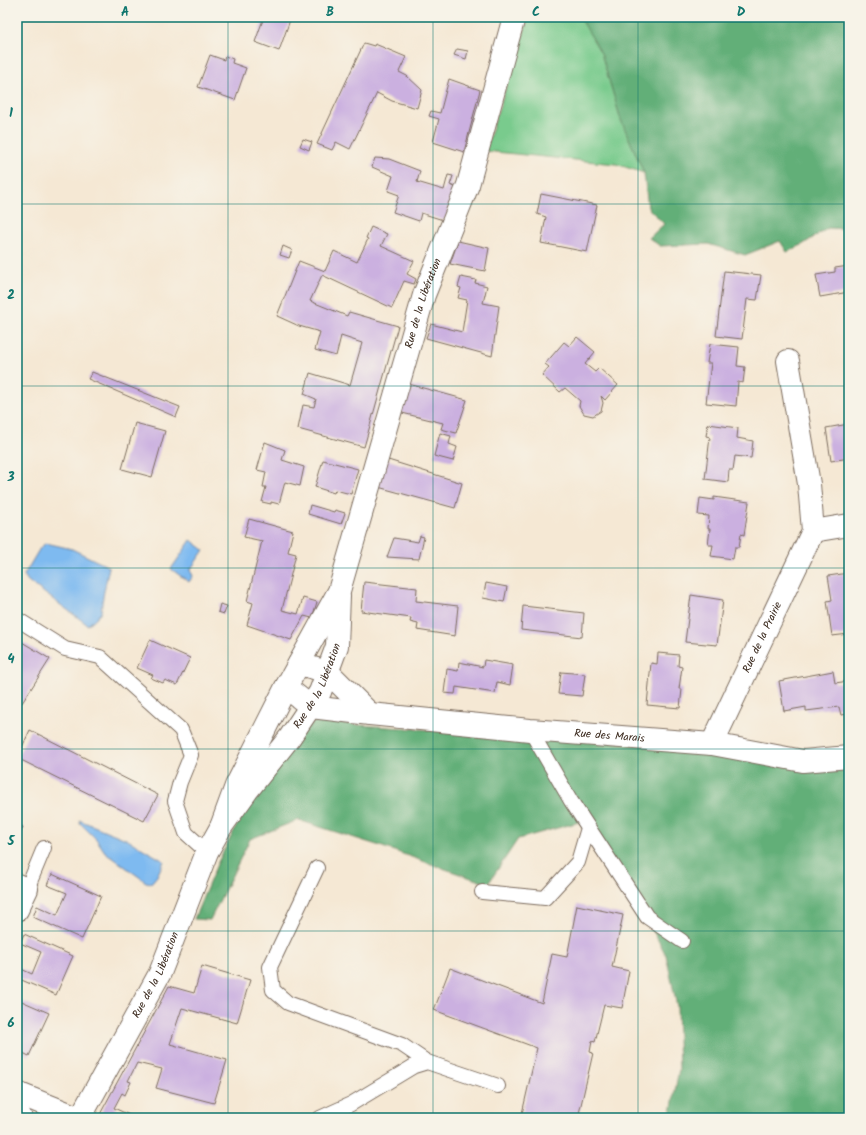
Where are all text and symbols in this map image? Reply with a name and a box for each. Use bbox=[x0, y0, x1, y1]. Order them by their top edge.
text: A bbox=[121, 2, 129, 23]
text: B bbox=[326, 2, 334, 23]
text: C bbox=[532, 2, 540, 23]
text: D bbox=[737, 2, 746, 23]
text: 1 bbox=[9, 103, 13, 124]
street label: Rue de la Libération bbox=[400, 255, 447, 351]
text: 2 bbox=[7, 285, 15, 306]
text: 3 bbox=[6, 467, 15, 488]
street label: Rue de la Prairie bbox=[738, 599, 787, 676]
street label: Rue de la Libération bbox=[289, 640, 346, 732]
text: 4 bbox=[7, 649, 15, 670]
street label: Rue des Marais bbox=[574, 724, 646, 748]
text: 5 bbox=[7, 831, 16, 852]
street label: Rue de la Libération bbox=[128, 929, 184, 1022]
text: 6 bbox=[7, 1013, 15, 1034]

